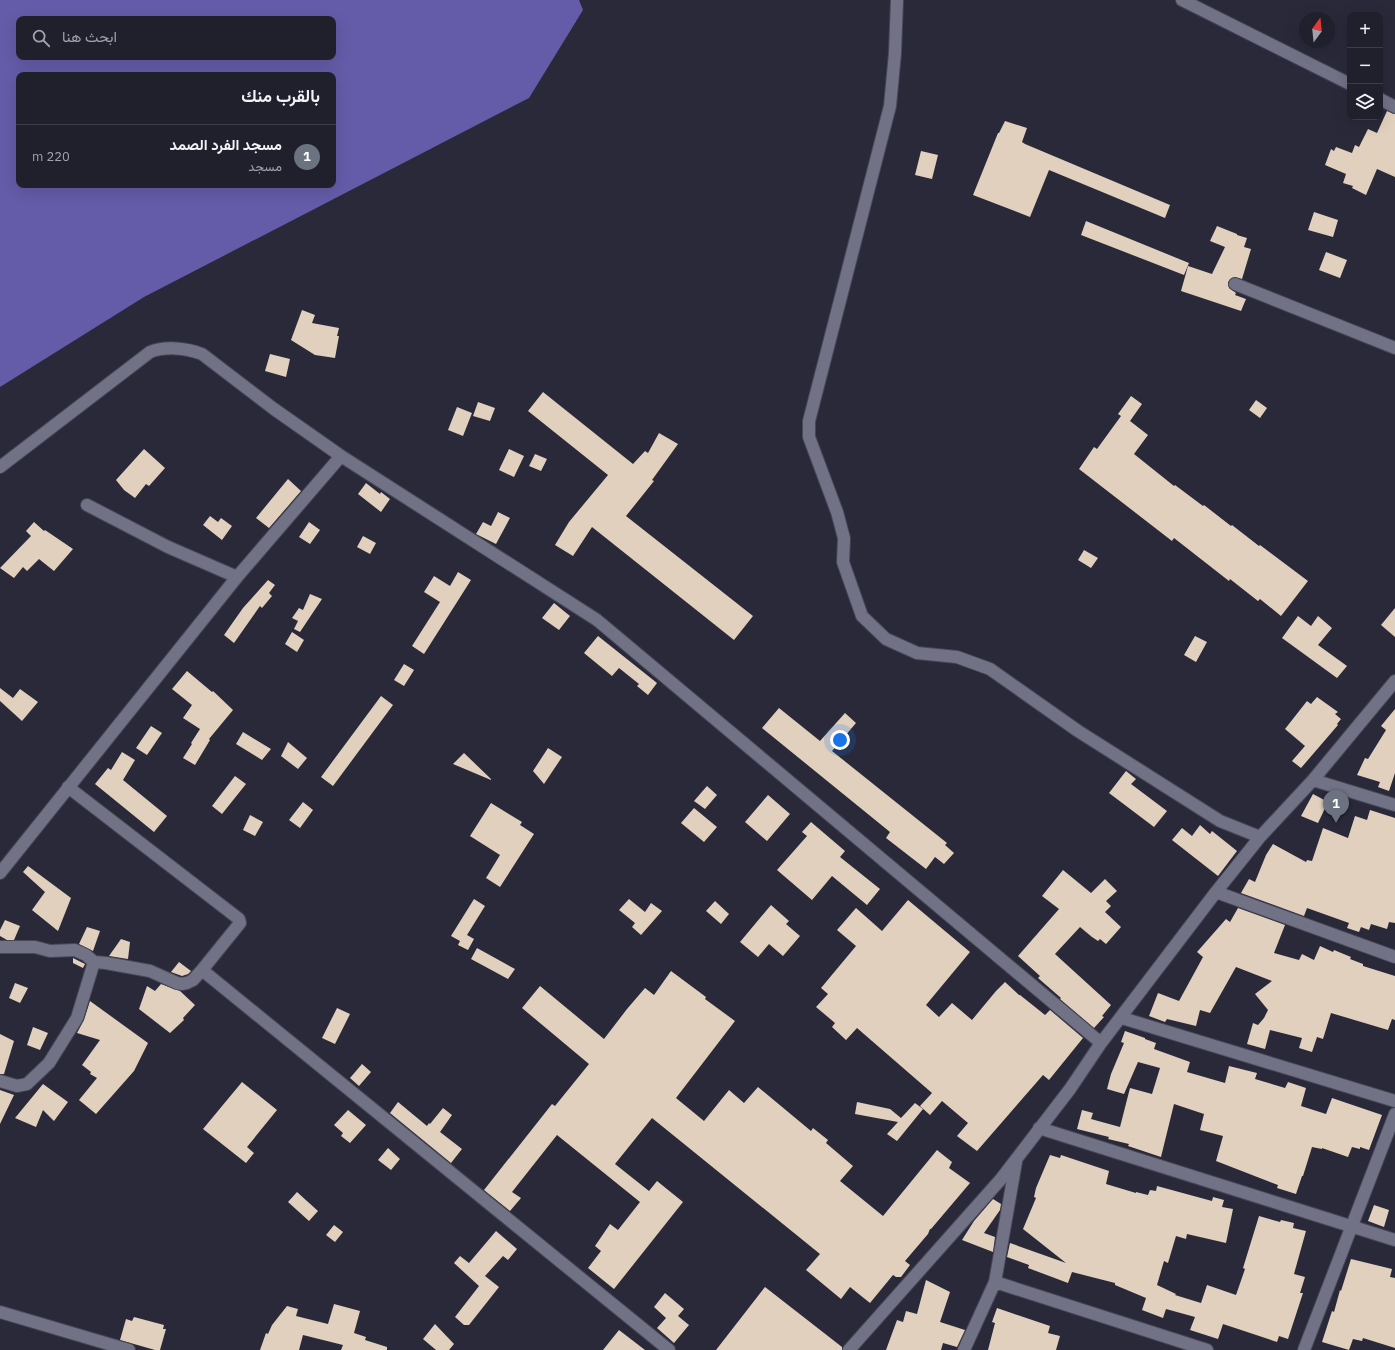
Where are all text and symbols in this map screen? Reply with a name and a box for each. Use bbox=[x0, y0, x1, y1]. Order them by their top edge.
north arrow bbox=[1299, 12, 1335, 48]
map controls bbox=[1347, 12, 1383, 120]
button: + bbox=[1347, 12, 1383, 48]
search box bbox=[16, 16, 336, 60]
icon: search bbox=[30, 27, 52, 49]
text: ابحث هنا bbox=[62, 27, 117, 46]
button: − bbox=[1347, 48, 1383, 84]
button: layers bbox=[1347, 84, 1383, 120]
text: بالقرب منك bbox=[241, 85, 320, 107]
text: مسجد الفرد الصمد bbox=[170, 135, 282, 154]
text: 220 m bbox=[32, 148, 70, 165]
text: 1 bbox=[303, 148, 311, 165]
text: مسجد bbox=[248, 158, 282, 175]
your location bbox=[830, 730, 850, 750]
pin: 1 bbox=[1323, 790, 1349, 823]

